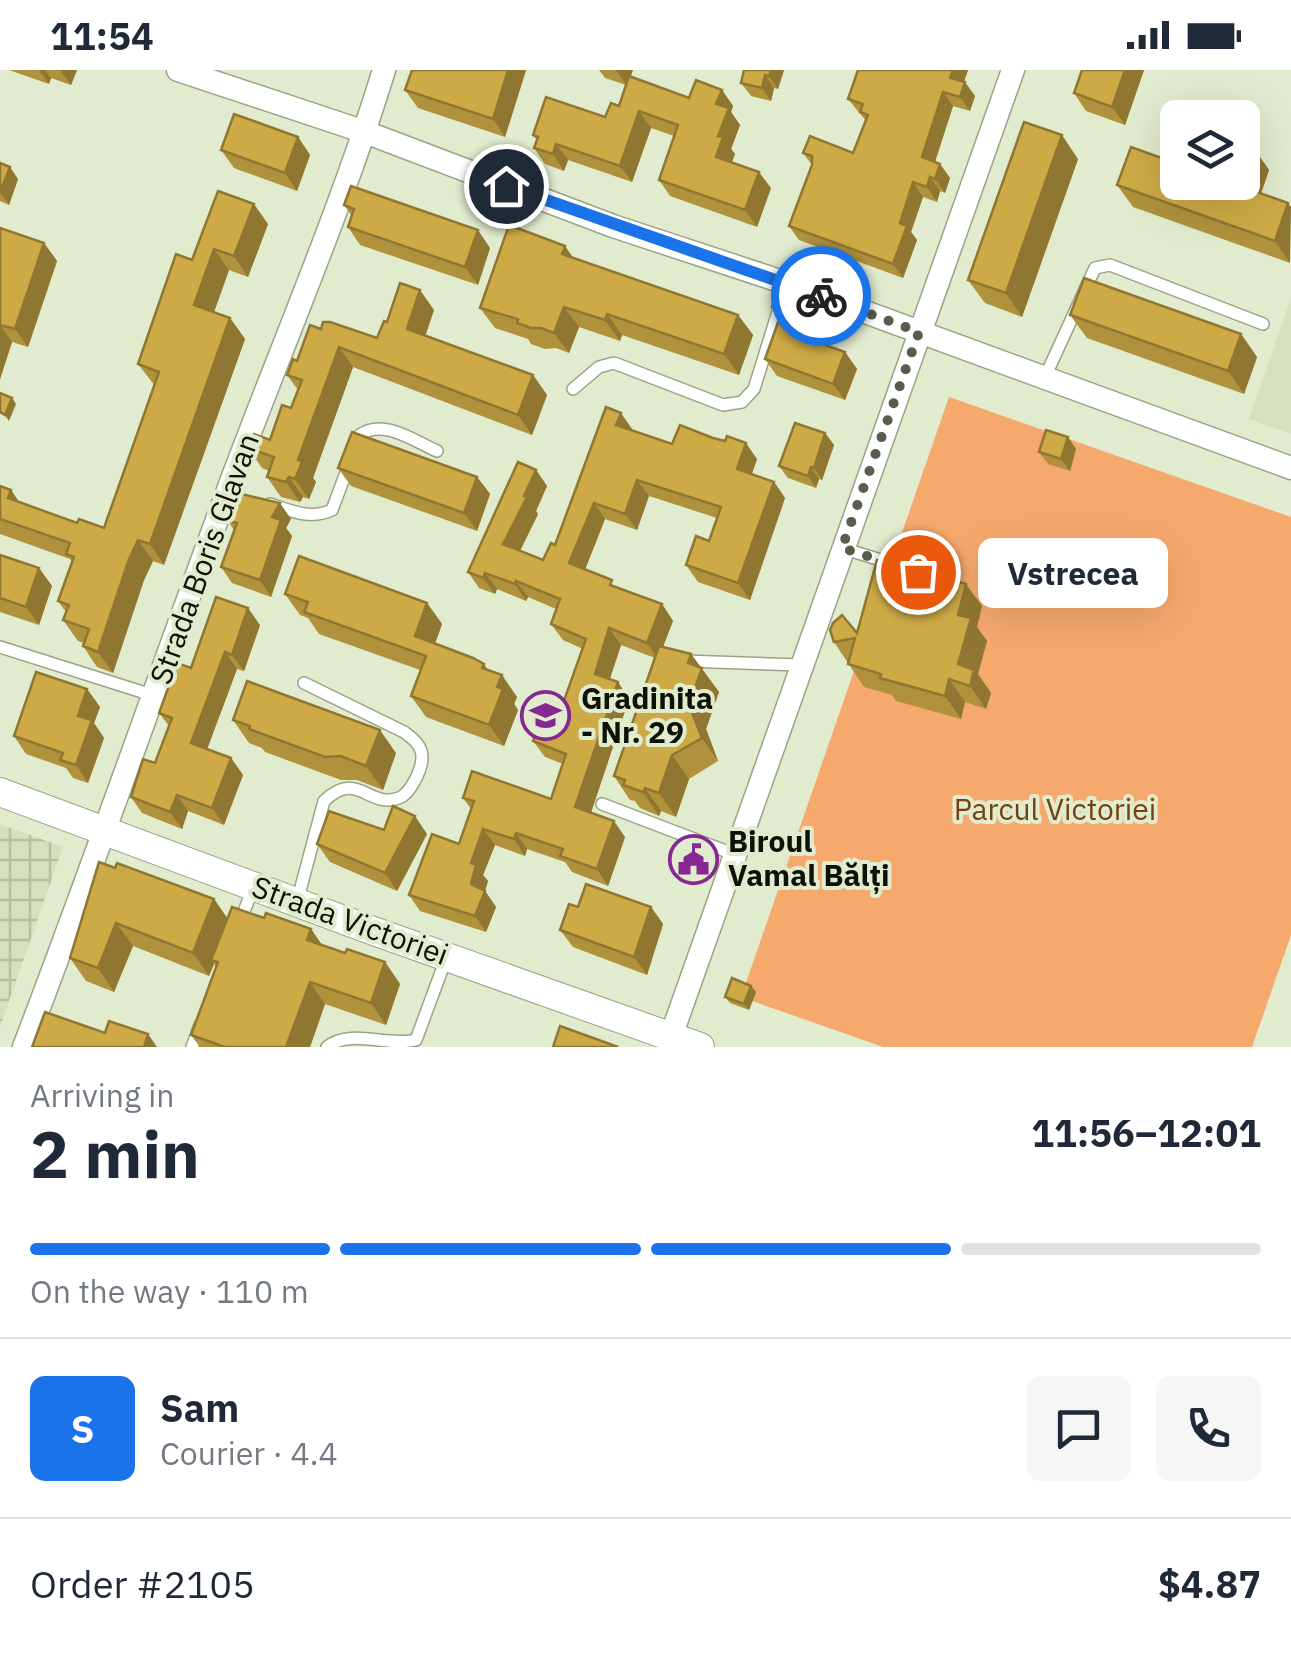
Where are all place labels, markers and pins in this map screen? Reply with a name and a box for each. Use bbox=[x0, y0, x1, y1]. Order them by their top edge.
pin bbox=[464, 144, 549, 229]
pin bbox=[876, 530, 961, 615]
callout: Vstrecea bbox=[978, 537, 1168, 607]
place label: Gradinita - Nr. 29 bbox=[581, 678, 713, 751]
school or university icon: Gradinita - Nr. 29 bbox=[520, 690, 572, 742]
place label: Biroul Vamal Bălți bbox=[728, 821, 890, 894]
public building icon: Biroul Vamal Bălți bbox=[667, 833, 719, 885]

